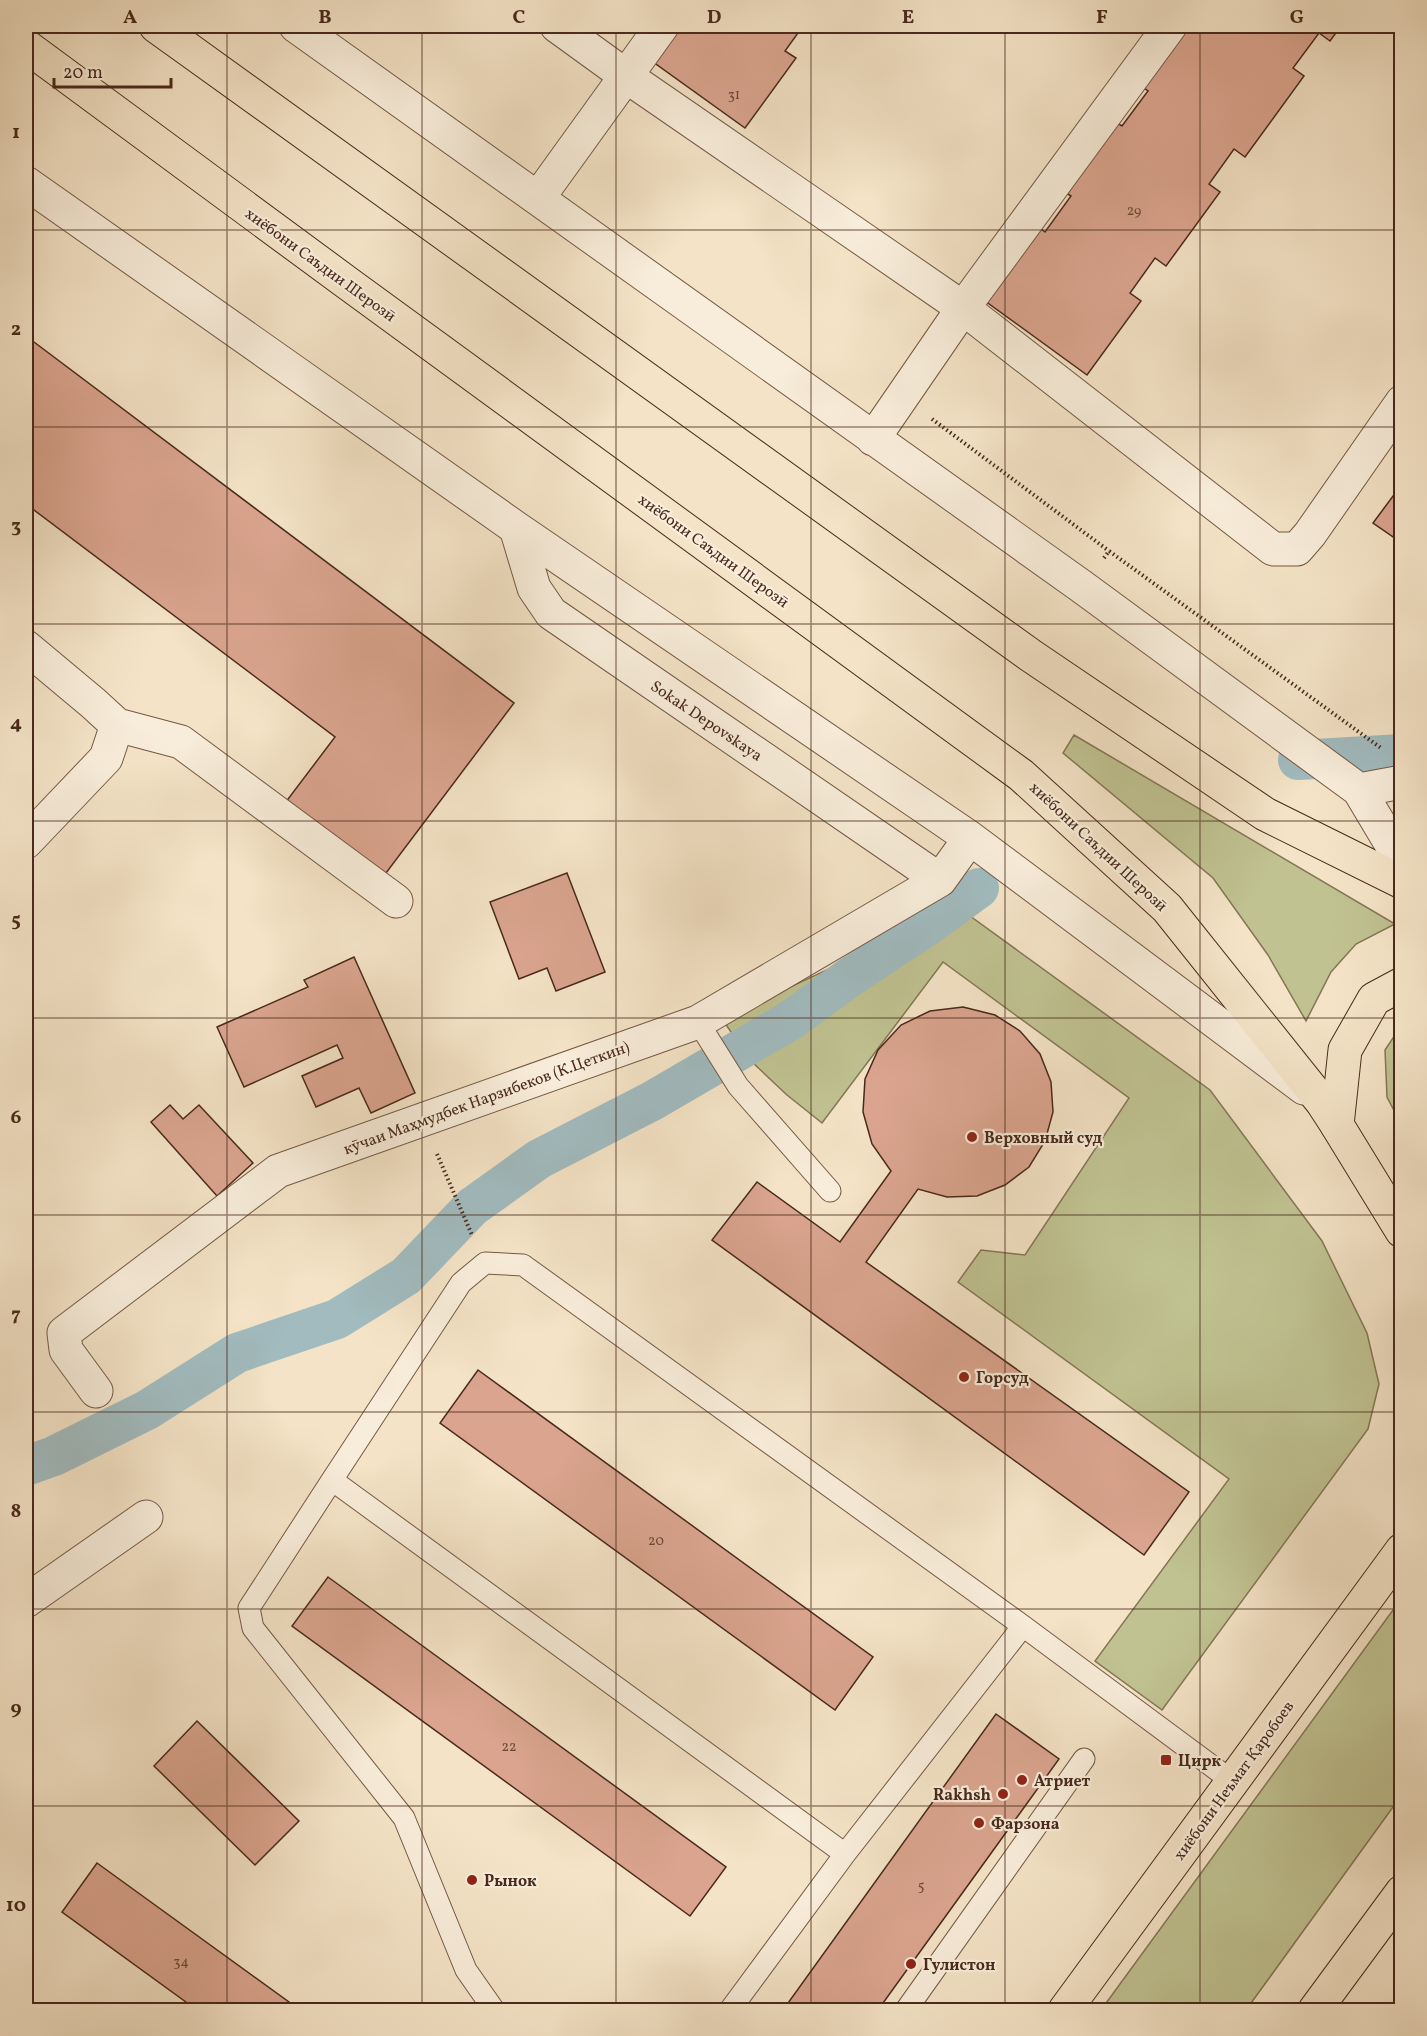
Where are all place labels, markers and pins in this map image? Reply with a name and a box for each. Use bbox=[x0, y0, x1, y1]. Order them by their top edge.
place label: Верховный суд bbox=[984, 1128, 1103, 1150]
marker: Верховный суд bbox=[965, 1130, 979, 1144]
place label: Горсуд bbox=[976, 1368, 1029, 1390]
marker: Горсуд bbox=[957, 1370, 971, 1384]
place label: Цирк bbox=[1178, 1751, 1221, 1773]
marker: Цирк bbox=[1159, 1753, 1173, 1767]
place label: Атриет bbox=[1034, 1771, 1090, 1793]
marker: Атриет bbox=[1015, 1773, 1029, 1787]
place label: Rakhsh bbox=[933, 1785, 991, 1807]
marker: Rakhsh bbox=[996, 1787, 1010, 1801]
place label: Фарзона bbox=[991, 1814, 1060, 1836]
marker: Фарзона bbox=[972, 1816, 986, 1830]
place label: Рынок bbox=[484, 1871, 537, 1893]
marker: Рынок bbox=[465, 1873, 479, 1887]
place label: Гулистон bbox=[923, 1955, 995, 1977]
marker: Гулистон bbox=[904, 1957, 918, 1971]

